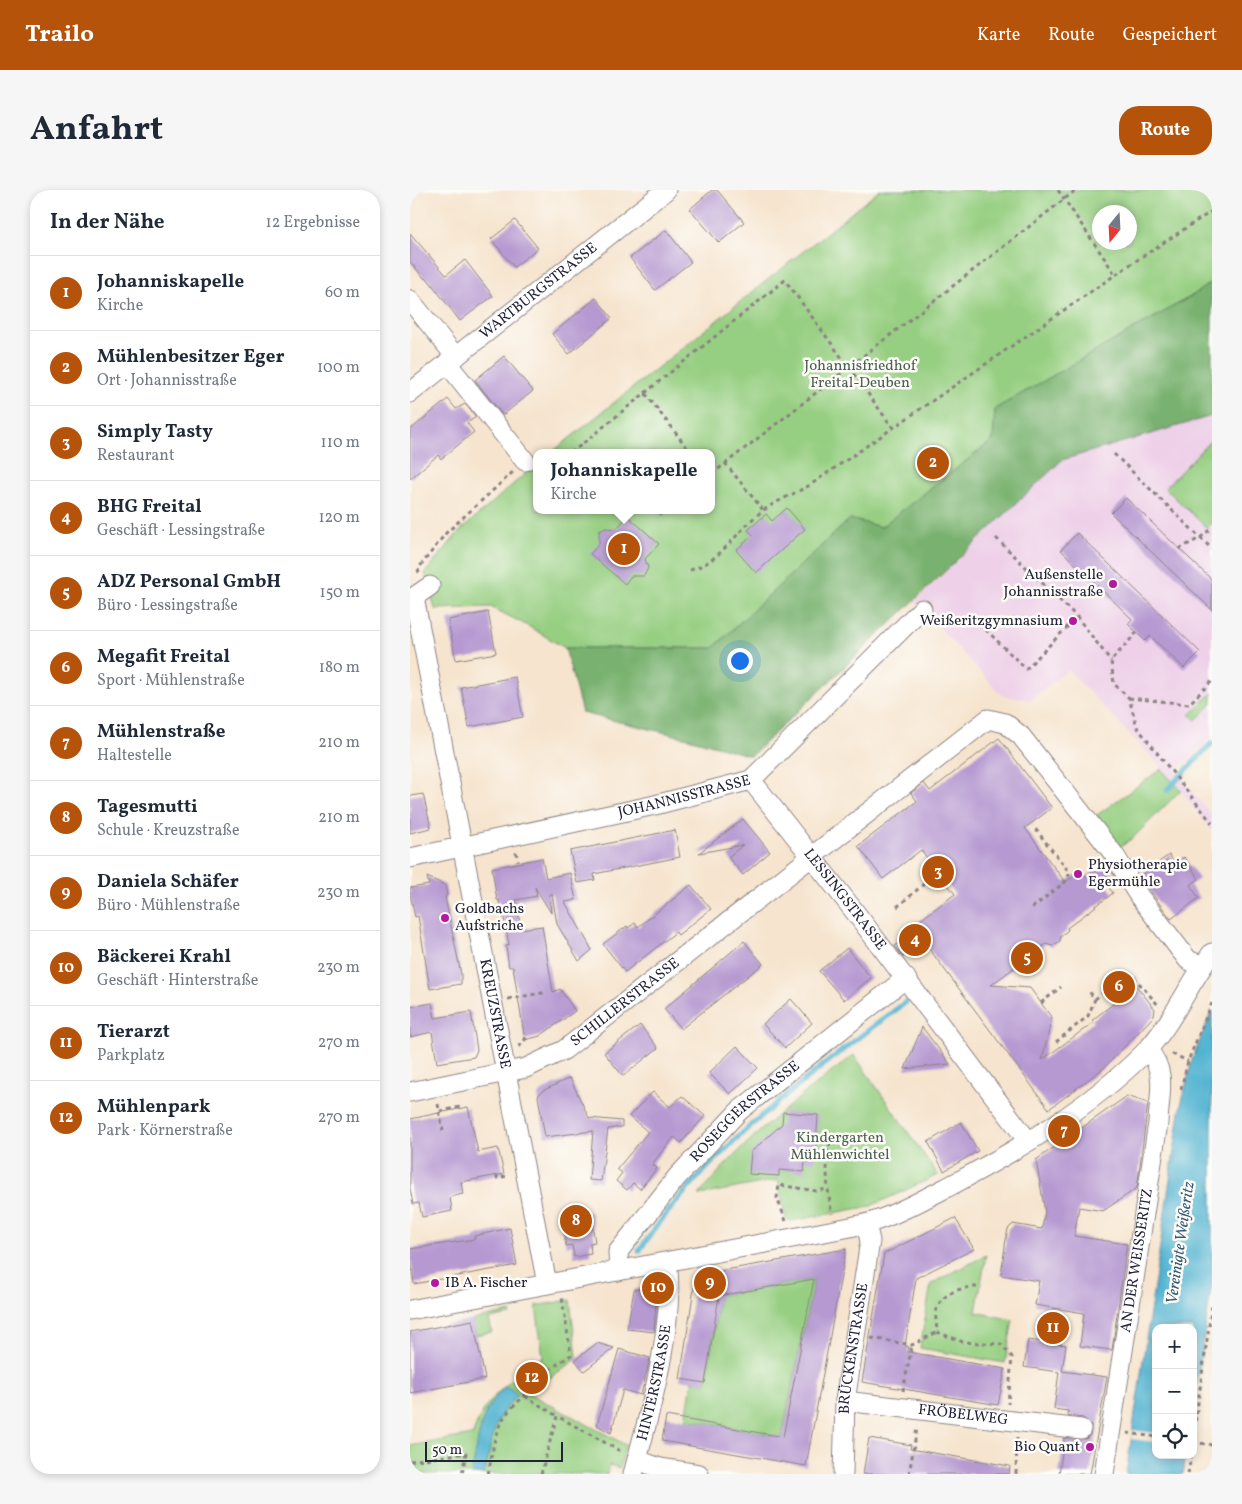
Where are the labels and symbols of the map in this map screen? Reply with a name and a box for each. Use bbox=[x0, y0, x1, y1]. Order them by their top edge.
north arrow bbox=[1092, 205, 1137, 250]
street label: WARTBURGSTRASSE bbox=[475, 238, 602, 344]
park label: Johannisfriedhof Freital-Deuben bbox=[804, 356, 918, 394]
pin: 2 bbox=[917, 444, 949, 482]
pin: 1 bbox=[608, 530, 640, 568]
place label: Außenstelle Johannisstraße bbox=[1003, 565, 1103, 603]
marker: Außenstelle Johannisstraße bbox=[1107, 578, 1119, 590]
place label: Weißeritzgymnasium bbox=[920, 611, 1063, 632]
marker: Weißeritzgymnasium bbox=[1067, 615, 1079, 627]
your location bbox=[727, 648, 753, 674]
street label: JOHANNISSTRASSE bbox=[616, 770, 753, 823]
street label: LESSINGSTRASSE bbox=[798, 844, 891, 955]
pin: 3 bbox=[922, 853, 954, 891]
place label: Physiotherapie Egermühle bbox=[1088, 855, 1187, 893]
marker: Physiotherapie Egermühle bbox=[1072, 868, 1084, 880]
place label: Goldbachs Aufstriche bbox=[455, 899, 524, 937]
marker: Goldbachs Aufstriche bbox=[439, 912, 451, 924]
pin: 4 bbox=[899, 921, 931, 959]
pin: 5 bbox=[1011, 939, 1043, 977]
street label: SCHILLERSTRASSE bbox=[566, 953, 684, 1052]
street label: KREUZSTRASSE bbox=[474, 957, 516, 1071]
pin: 6 bbox=[1103, 968, 1135, 1006]
street label: ROSEGGERSTRASSE bbox=[685, 1056, 804, 1167]
pin: 7 bbox=[1048, 1112, 1080, 1150]
park label: Kindergarten Mühlenwichtel bbox=[790, 1128, 890, 1166]
water label: Vereinigte Weißeritz bbox=[1162, 1180, 1201, 1306]
street label: AN DER WEISSERITZ bbox=[1115, 1187, 1158, 1334]
pin: 8 bbox=[560, 1202, 592, 1240]
pin: 9 bbox=[694, 1264, 726, 1302]
pin: 10 bbox=[642, 1269, 674, 1307]
place label: IB A. Fischer bbox=[445, 1273, 527, 1294]
marker: IB A. Fischer bbox=[429, 1277, 441, 1289]
street label: BRÜCKENSTRASSE bbox=[834, 1282, 874, 1414]
pin: 11 bbox=[1037, 1309, 1069, 1347]
street label: HINTERSTRASSE bbox=[632, 1323, 677, 1443]
pin: 12 bbox=[516, 1359, 548, 1397]
street label: FRÖBELWEG bbox=[917, 1399, 1009, 1431]
place label: Bio Quant bbox=[1014, 1437, 1080, 1458]
scale bar bbox=[425, 1439, 562, 1462]
marker: Bio Quant bbox=[1084, 1441, 1096, 1453]

